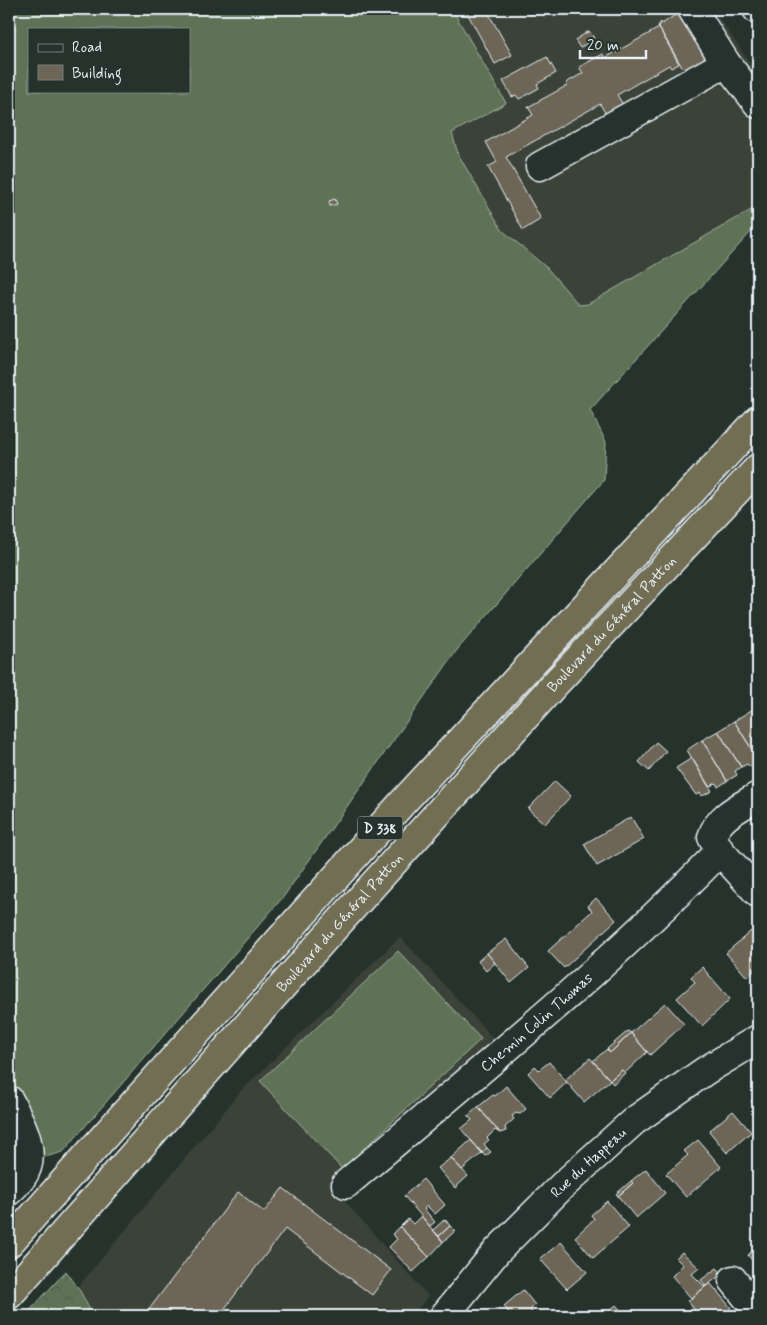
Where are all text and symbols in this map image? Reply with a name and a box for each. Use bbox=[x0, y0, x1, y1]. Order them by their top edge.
legend bbox=[28, 28, 190, 92]
scale bar bbox=[580, 28, 646, 60]
text: 20 m bbox=[587, 36, 619, 56]
text: Road bbox=[72, 38, 102, 58]
text: Building bbox=[72, 64, 122, 85]
street label: Boulevard du Général Patton bbox=[543, 552, 681, 697]
road number: D 338 bbox=[358, 816, 402, 840]
street label: Boulevard du Général Patton bbox=[273, 849, 408, 997]
street label: Chemin Colin Thomas bbox=[477, 968, 598, 1077]
street label: Rue du Happeau bbox=[547, 1123, 631, 1203]

